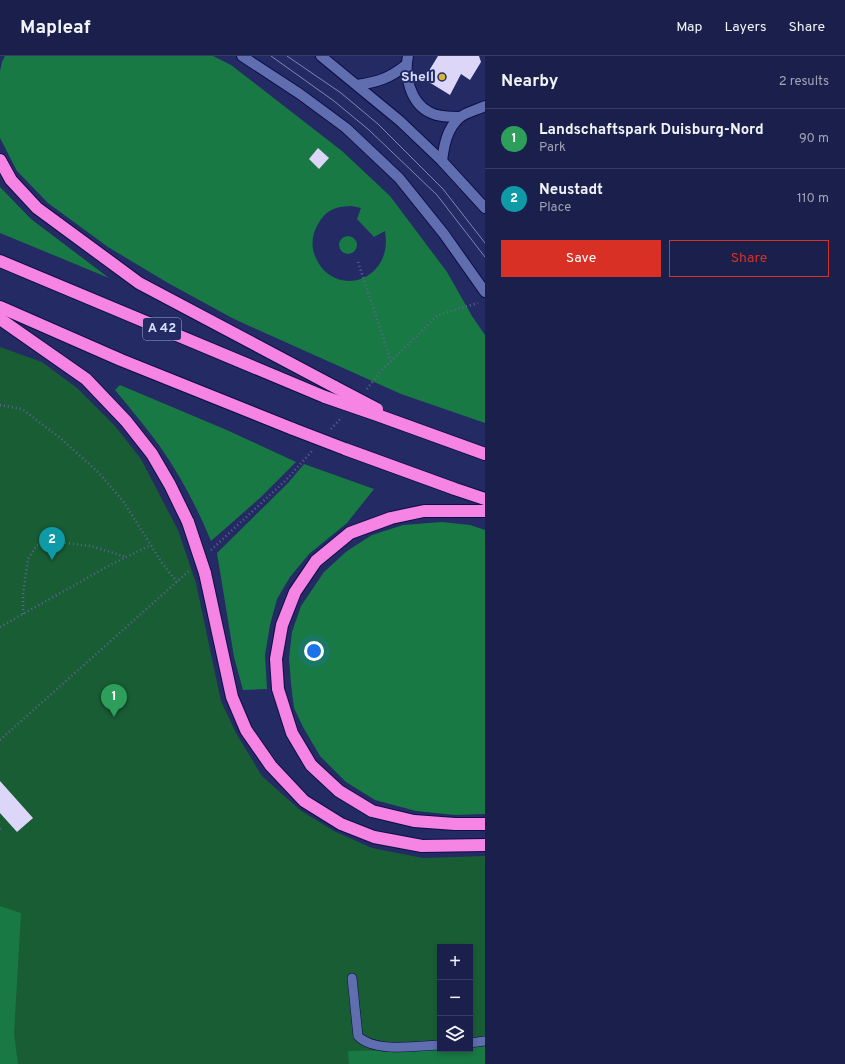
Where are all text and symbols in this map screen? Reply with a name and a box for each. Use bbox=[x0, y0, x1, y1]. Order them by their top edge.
text: Mapleaf bbox=[20, 16, 91, 40]
text: Map bbox=[676, 19, 702, 36]
text: Layers bbox=[724, 19, 766, 36]
text: Share bbox=[788, 19, 825, 36]
place label: Shell bbox=[401, 69, 434, 86]
text: Nearby bbox=[501, 71, 558, 93]
marker: Shell bbox=[437, 72, 447, 82]
text: 2 results bbox=[779, 74, 829, 90]
text: Landschaftspark Duisburg-Nord bbox=[539, 121, 764, 140]
text: 1 bbox=[511, 131, 517, 147]
text: 90 m bbox=[799, 131, 829, 147]
text: Park bbox=[539, 140, 566, 156]
text: Neustadt bbox=[539, 181, 603, 200]
text: 2 bbox=[510, 191, 518, 207]
text: 110 m bbox=[797, 191, 829, 207]
text: Place bbox=[539, 200, 571, 216]
button: Save bbox=[501, 240, 661, 277]
button: Share bbox=[669, 240, 829, 277]
road number: A 42 bbox=[143, 318, 181, 340]
pin: 2 bbox=[39, 527, 65, 560]
your location bbox=[304, 641, 324, 661]
pin: 1 bbox=[101, 684, 127, 717]
map controls bbox=[437, 944, 473, 1052]
button: + bbox=[437, 944, 473, 980]
button: − bbox=[437, 980, 473, 1016]
button: layers bbox=[437, 1016, 473, 1052]

